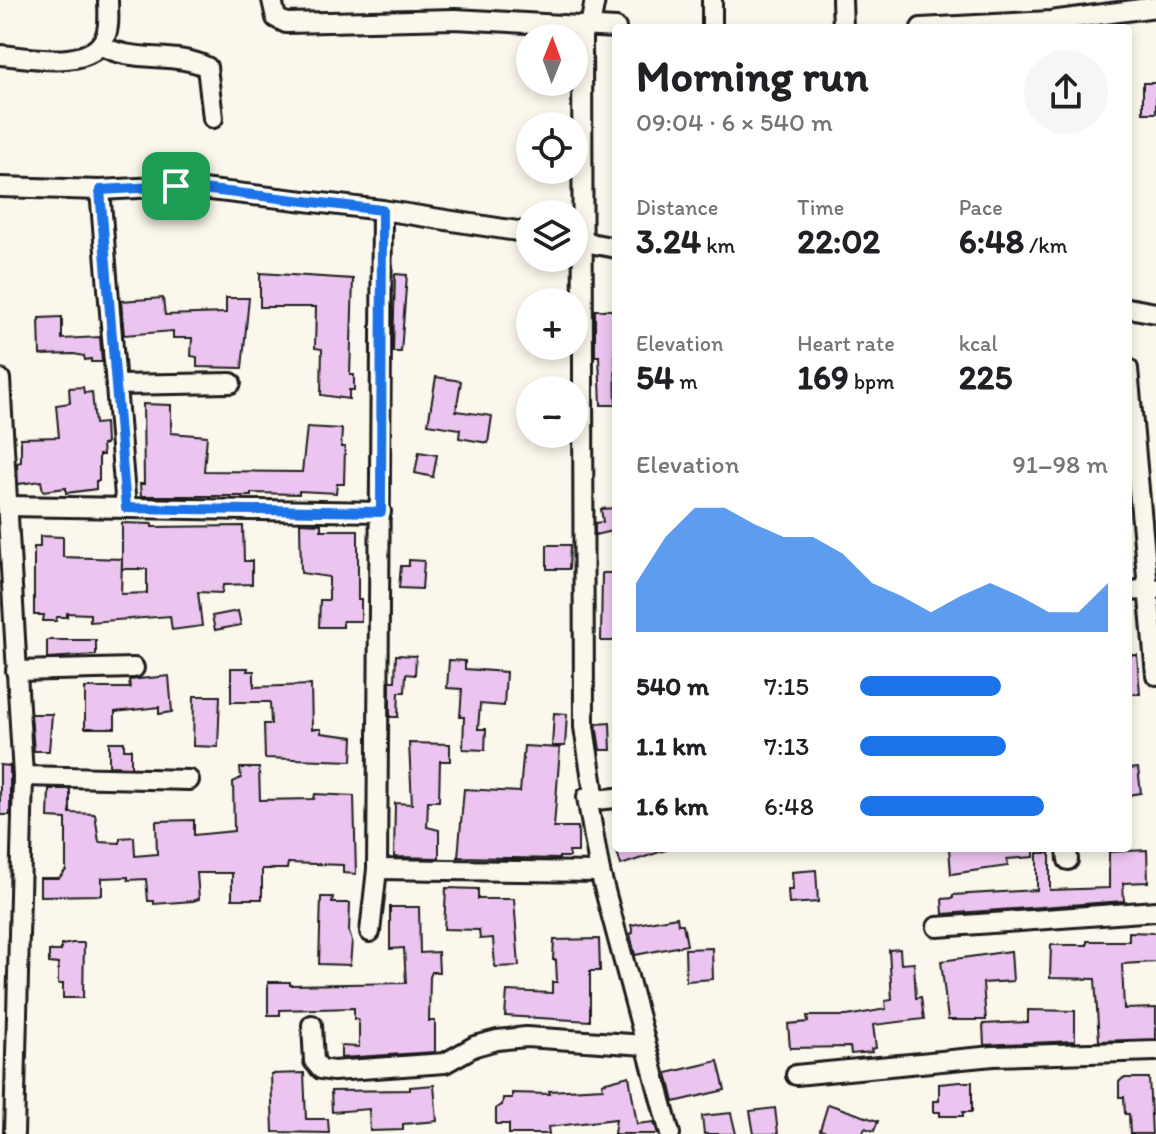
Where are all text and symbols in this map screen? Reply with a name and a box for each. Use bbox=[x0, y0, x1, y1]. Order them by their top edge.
north arrow bbox=[516, 24, 588, 96]
map controls bbox=[516, 24, 588, 448]
text: Morning run bbox=[636, 49, 869, 102]
button: share bbox=[1024, 50, 1108, 134]
text: 09:04 · 6 × 540 m bbox=[636, 106, 833, 138]
button: locate bbox=[516, 112, 588, 184]
pin bbox=[142, 152, 210, 220]
icon: arrive bbox=[154, 164, 198, 208]
text: Distance bbox=[636, 194, 718, 221]
text: Time bbox=[797, 194, 844, 221]
text: Pace bbox=[959, 194, 1003, 221]
button: layers bbox=[516, 200, 588, 272]
text: 3.24 bbox=[636, 221, 701, 262]
text: 22:02 bbox=[797, 221, 880, 262]
text: 6:48 bbox=[959, 221, 1024, 262]
text: km bbox=[701, 232, 735, 259]
text: /km bbox=[1024, 232, 1067, 259]
button: + bbox=[516, 288, 588, 360]
text: Elevation bbox=[636, 330, 723, 357]
text: Heart rate bbox=[797, 330, 895, 357]
text: kcal bbox=[959, 330, 998, 357]
text: 54 bbox=[636, 357, 674, 398]
text: 169 bbox=[797, 357, 849, 398]
text: 225 bbox=[959, 357, 1012, 398]
text: m bbox=[674, 368, 698, 395]
text: bpm bbox=[849, 368, 895, 395]
button: − bbox=[516, 376, 588, 448]
text: Elevation bbox=[636, 448, 739, 480]
text: 91–98 m bbox=[1012, 448, 1108, 480]
text: 540 m bbox=[636, 670, 709, 702]
text: 7:15 bbox=[764, 670, 809, 702]
text: 1.1 km bbox=[636, 730, 707, 762]
text: 7:13 bbox=[764, 730, 810, 762]
text: 1.6 km bbox=[636, 790, 708, 822]
text: 6:48 bbox=[764, 790, 814, 822]

